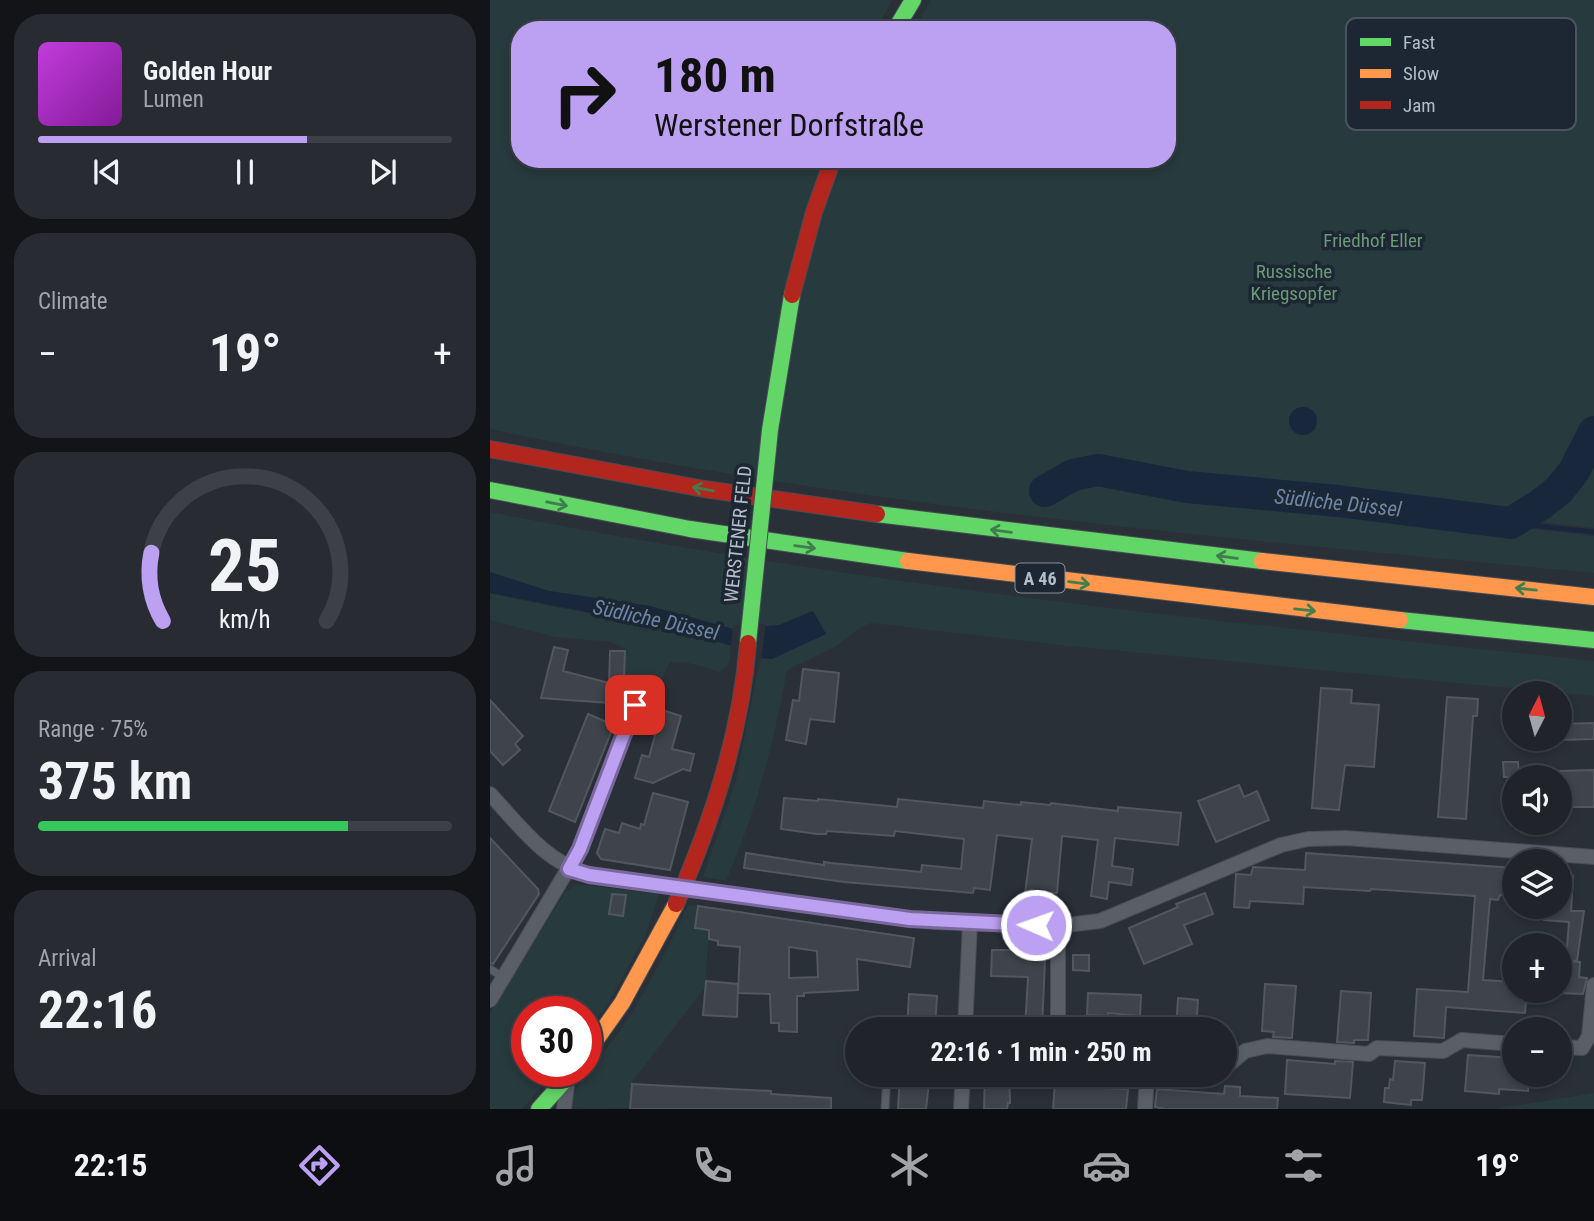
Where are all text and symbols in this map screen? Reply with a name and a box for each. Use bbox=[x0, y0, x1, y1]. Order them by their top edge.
legend bbox=[1346, 18, 1576, 130]
text: Fast bbox=[1403, 31, 1435, 54]
text: 180 m bbox=[654, 47, 776, 104]
icon: right bbox=[539, 49, 630, 140]
text: Golden Hour bbox=[143, 56, 272, 86]
text: Slow bbox=[1403, 62, 1439, 85]
text: Lumen bbox=[143, 86, 204, 113]
text: Jam bbox=[1403, 94, 1436, 117]
text: Werstener Dorfstraße bbox=[654, 106, 924, 144]
icon: previous bbox=[88, 153, 126, 191]
icon: pause bbox=[226, 153, 264, 191]
icon: next bbox=[364, 153, 402, 191]
park label: Friedhof Eller bbox=[1323, 229, 1423, 252]
park label: Russische Kriegsopfer bbox=[1251, 260, 1338, 305]
text: Climate bbox=[38, 288, 108, 315]
text: 19° bbox=[209, 323, 281, 384]
text: − bbox=[38, 332, 57, 376]
text: + bbox=[433, 332, 452, 376]
street label: WERSTENER FELD bbox=[719, 465, 757, 603]
one-way arrow bbox=[692, 481, 715, 495]
water label: Südliche Düssel bbox=[1273, 484, 1403, 522]
one-way arrow bbox=[545, 498, 568, 512]
text: 25 bbox=[208, 523, 282, 609]
one-way arrow bbox=[990, 524, 1013, 537]
one-way arrow bbox=[793, 540, 816, 553]
one-way arrow bbox=[1216, 551, 1239, 564]
road number: A 46 bbox=[1016, 564, 1064, 592]
one-way arrow bbox=[1067, 576, 1090, 589]
one-way arrow bbox=[1515, 583, 1538, 596]
water label: Südliche Düssel bbox=[591, 595, 721, 645]
text: km/h bbox=[219, 604, 271, 633]
one-way arrow bbox=[1293, 604, 1316, 617]
pin bbox=[605, 675, 665, 735]
north arrow bbox=[1502, 681, 1572, 751]
map controls bbox=[1502, 681, 1572, 1087]
icon: arrive bbox=[616, 686, 654, 724]
text: Range · 75% bbox=[38, 716, 148, 743]
text: 375 km bbox=[38, 751, 192, 812]
button: sound bbox=[1502, 765, 1572, 835]
button: layers bbox=[1502, 849, 1572, 919]
position arrow bbox=[999, 888, 1073, 962]
button: + bbox=[1502, 933, 1572, 1003]
text: Arrival bbox=[38, 945, 97, 972]
text: 22:16 bbox=[38, 980, 157, 1041]
speed limit sign: 30 bbox=[511, 996, 602, 1087]
button: − bbox=[1502, 1017, 1572, 1087]
text: 22:16 · 1 min · 250 m bbox=[931, 1037, 1151, 1067]
icon: directions bbox=[295, 1141, 344, 1190]
icon: music bbox=[492, 1141, 541, 1190]
icon: phone bbox=[688, 1141, 737, 1190]
icon: climate bbox=[885, 1141, 934, 1190]
icon: car bbox=[1082, 1141, 1131, 1190]
icon: filters bbox=[1279, 1141, 1328, 1190]
text: 22:15 bbox=[74, 1146, 147, 1184]
text: 19° bbox=[1475, 1146, 1520, 1184]

